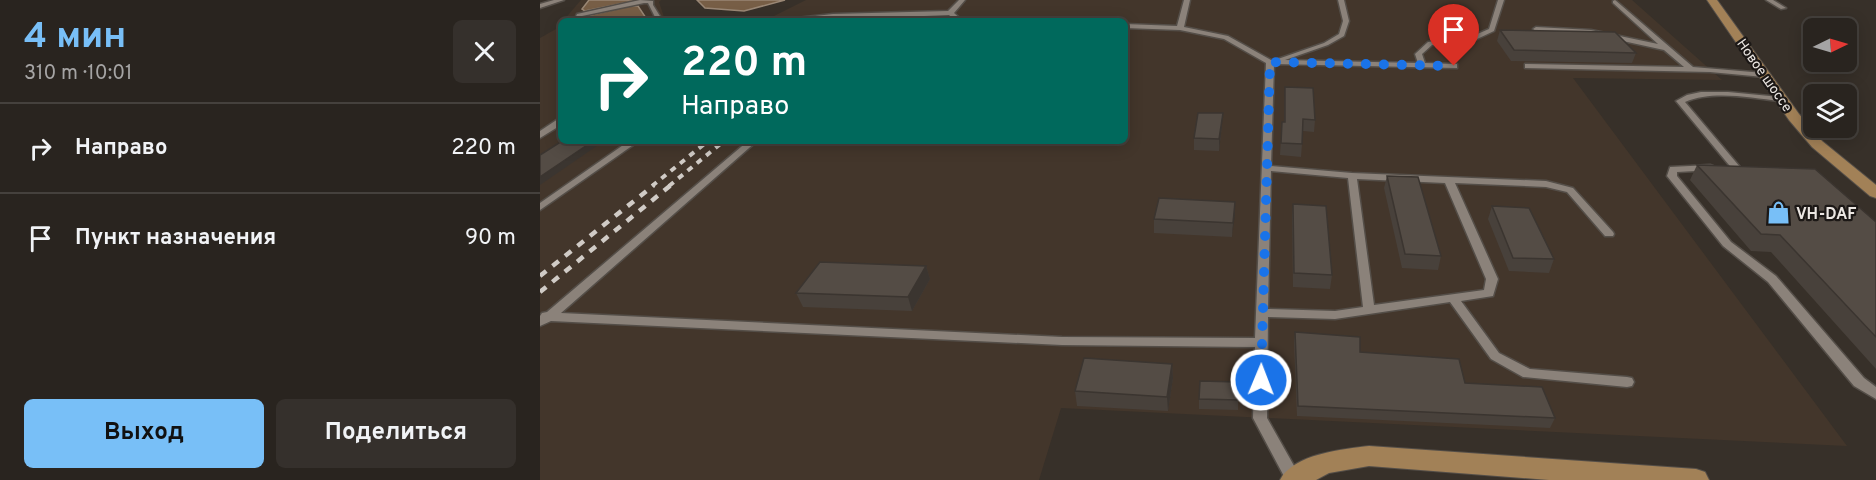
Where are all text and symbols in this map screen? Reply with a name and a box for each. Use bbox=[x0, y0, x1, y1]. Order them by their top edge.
pin bbox=[1428, 4, 1479, 66]
icon: arrive bbox=[1437, 13, 1470, 46]
text: 4 мин bbox=[24, 15, 126, 61]
north arrow bbox=[1803, 18, 1857, 72]
map controls bbox=[1803, 18, 1857, 138]
button: close bbox=[453, 20, 516, 83]
street label: Новое шоссе bbox=[1732, 36, 1795, 116]
text: 220 m bbox=[681, 38, 807, 91]
icon: right bbox=[582, 42, 660, 120]
text: 310 m · 10:01 bbox=[24, 61, 132, 87]
button: layers bbox=[1803, 84, 1857, 138]
text: Направо bbox=[681, 90, 789, 124]
icon: right bbox=[24, 132, 57, 165]
text: Направо bbox=[75, 135, 167, 162]
text: 220 m bbox=[451, 135, 516, 162]
shop icon: VH-DAF bbox=[1765, 200, 1791, 226]
place label: VH-DAF bbox=[1796, 205, 1857, 225]
icon: arrive bbox=[24, 222, 57, 255]
text: Пункт назначения bbox=[75, 225, 276, 252]
text: 90 m bbox=[465, 225, 516, 252]
position arrow bbox=[1229, 348, 1293, 412]
button: Выход bbox=[24, 399, 264, 468]
button: Поделиться bbox=[276, 399, 516, 468]

